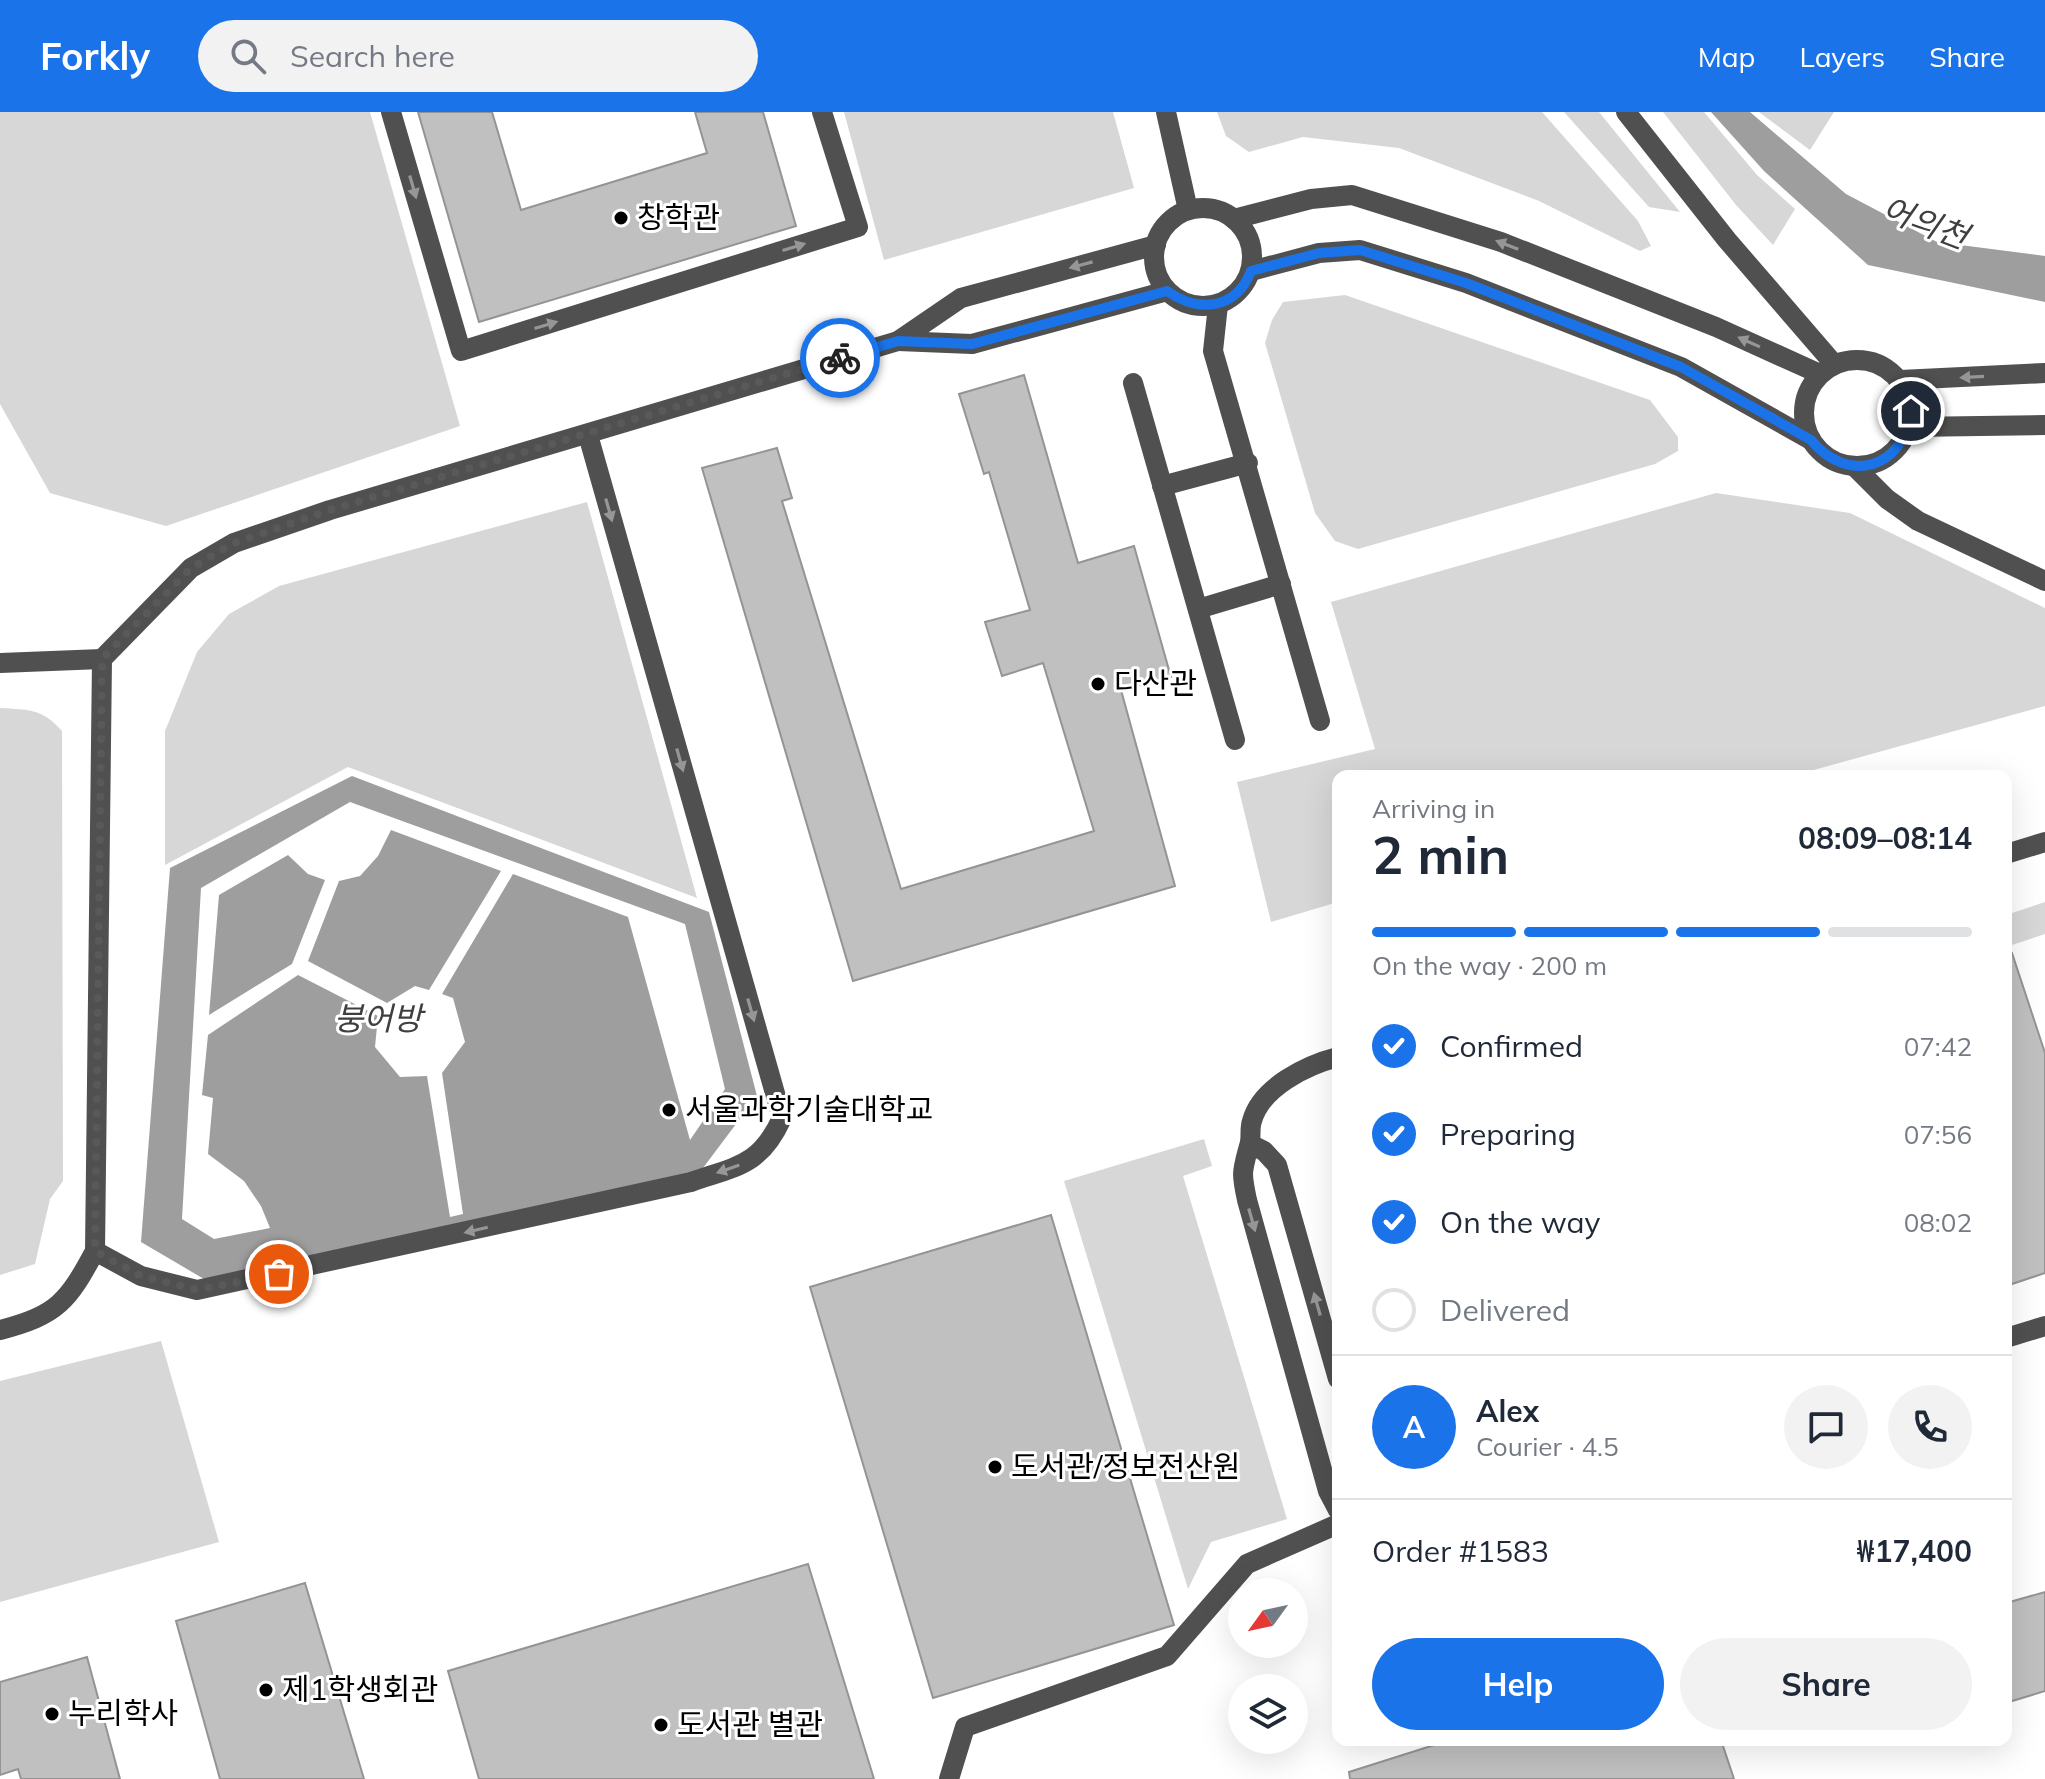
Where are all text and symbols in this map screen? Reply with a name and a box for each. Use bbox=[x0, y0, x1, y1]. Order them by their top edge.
search box bbox=[198, 20, 758, 92]
text: Forkly bbox=[40, 32, 150, 80]
icon: search bbox=[226, 34, 270, 78]
text: Search here bbox=[290, 37, 455, 75]
text: Map bbox=[1698, 39, 1755, 74]
text: Layers bbox=[1799, 39, 1885, 74]
text: Share bbox=[1929, 39, 2005, 74]
one-way arrow bbox=[407, 175, 420, 199]
water label: 어의천 bbox=[1877, 188, 1977, 258]
place label: 창학관 bbox=[637, 198, 720, 236]
marker: 창학관 bbox=[612, 209, 630, 227]
one-way arrow bbox=[1495, 238, 1519, 251]
one-way arrow bbox=[782, 240, 806, 253]
one-way arrow bbox=[1068, 260, 1093, 272]
one-way arrow bbox=[534, 318, 558, 330]
courier bbox=[800, 318, 880, 398]
one-way arrow bbox=[1737, 335, 1760, 349]
icon: bike bbox=[818, 336, 862, 380]
one-way arrow bbox=[1959, 370, 1984, 383]
pin bbox=[1877, 377, 1945, 445]
icon: home bbox=[1889, 389, 1933, 433]
one-way arrow bbox=[603, 499, 616, 523]
place label: 다산관 bbox=[1114, 664, 1197, 702]
marker: 다산관 bbox=[1089, 675, 1107, 693]
one-way arrow bbox=[674, 749, 687, 773]
text: Arriving in bbox=[1372, 792, 1495, 825]
text: 08:09–08:14 bbox=[1798, 819, 1972, 857]
text: 2 min bbox=[1372, 822, 1509, 887]
text: On the way · 200 m bbox=[1372, 949, 1607, 982]
water label: 붕어방 bbox=[334, 998, 427, 1038]
one-way arrow bbox=[745, 999, 758, 1023]
icon: check bbox=[1372, 1024, 1416, 1068]
text: Confirmed bbox=[1440, 1027, 1583, 1065]
text: 07:42 bbox=[1904, 1030, 1972, 1063]
place label: 서울과학기술대학교 bbox=[685, 1090, 933, 1128]
marker: 서울과학기술대학교 bbox=[660, 1101, 678, 1119]
icon: check bbox=[1372, 1112, 1416, 1156]
text: Preparing bbox=[1440, 1115, 1576, 1153]
text: 07:56 bbox=[1904, 1118, 1972, 1151]
one-way arrow bbox=[716, 1163, 740, 1176]
icon: check bbox=[1372, 1200, 1416, 1244]
text: On the way bbox=[1440, 1203, 1600, 1241]
text: 08:02 bbox=[1904, 1206, 1972, 1239]
one-way arrow bbox=[1246, 1208, 1259, 1232]
one-way arrow bbox=[463, 1224, 488, 1237]
pin bbox=[245, 1240, 313, 1308]
icon: bag bbox=[257, 1252, 301, 1296]
one-way arrow bbox=[1310, 1291, 1323, 1315]
text: Delivered bbox=[1440, 1291, 1570, 1329]
button: chat bbox=[1784, 1385, 1868, 1469]
button: phone bbox=[1888, 1385, 1972, 1469]
text: Alex bbox=[1476, 1392, 1539, 1430]
text: A bbox=[1403, 1408, 1425, 1446]
text: Courier · 4.5 bbox=[1476, 1430, 1619, 1463]
place label: 도서관/정보전산원 bbox=[1011, 1447, 1240, 1485]
marker: 도서관/정보전산원 bbox=[986, 1458, 1004, 1476]
text: Order #1583 bbox=[1372, 1532, 1549, 1570]
text: ₩17,400 bbox=[1857, 1532, 1972, 1570]
north arrow bbox=[1228, 1578, 1308, 1658]
map controls bbox=[1228, 1578, 1308, 1754]
button: Help bbox=[1372, 1638, 1664, 1730]
button: Share bbox=[1680, 1638, 1972, 1730]
place label: 제1학생회관 bbox=[282, 1670, 438, 1708]
button: layers bbox=[1228, 1674, 1308, 1754]
marker: 제1학생회관 bbox=[257, 1681, 275, 1699]
place label: 누리학사 bbox=[68, 1694, 178, 1732]
marker: 누리학사 bbox=[43, 1705, 61, 1723]
place label: 도서관 별관 bbox=[677, 1705, 823, 1743]
marker: 도서관 별관 bbox=[652, 1716, 670, 1734]

